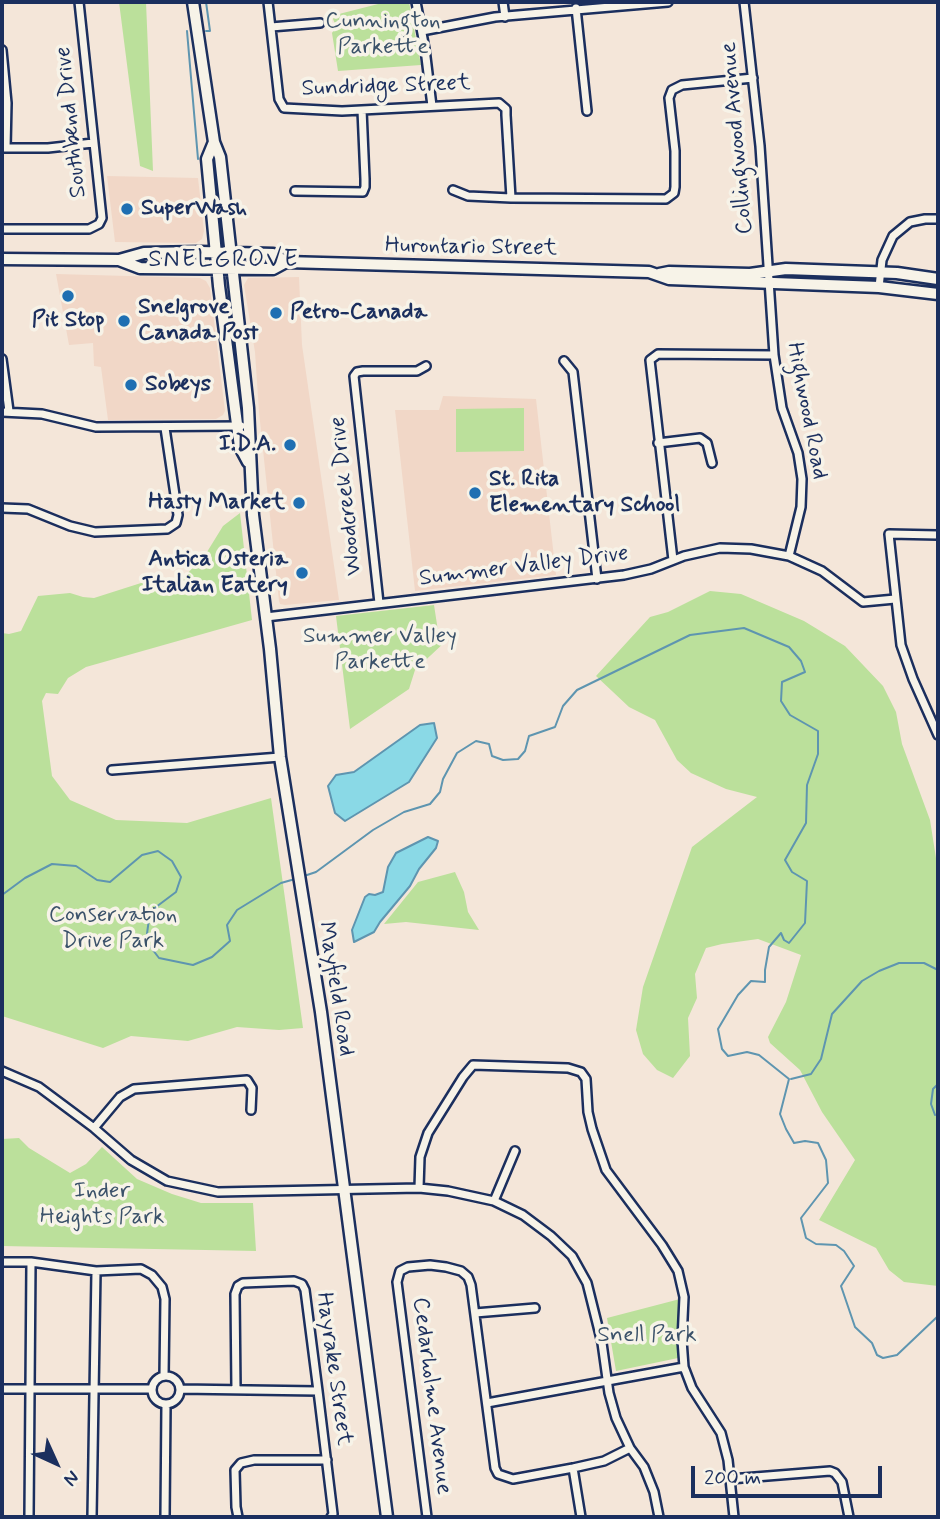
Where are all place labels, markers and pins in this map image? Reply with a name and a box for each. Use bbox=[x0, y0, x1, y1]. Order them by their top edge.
place label: SuperWash bbox=[141, 195, 247, 223]
marker: SuperWash bbox=[119, 201, 135, 217]
marker: Pit Stop bbox=[60, 288, 76, 304]
place label: Snelgrove Canada Post bbox=[138, 294, 258, 348]
place label: Petro-Canada bbox=[290, 299, 427, 327]
marker: Petro-Canada bbox=[268, 305, 284, 321]
place label: Pit Stop bbox=[32, 307, 104, 335]
marker: Snelgrove Canada Post bbox=[116, 313, 132, 329]
place label: Sobeys bbox=[145, 371, 211, 399]
marker: Sobeys bbox=[123, 377, 139, 393]
place label: I.D.A. bbox=[219, 431, 276, 459]
marker: I.D.A. bbox=[282, 437, 298, 453]
place label: St. Rita Elementary School bbox=[489, 466, 680, 520]
marker: St. Rita Elementary School bbox=[467, 485, 483, 501]
place label: Hasty Market bbox=[148, 489, 285, 517]
marker: Hasty Market bbox=[291, 495, 307, 511]
place label: Antica Osteria Italian Eatery bbox=[141, 546, 288, 600]
marker: Antica Osteria Italian Eatery bbox=[294, 565, 310, 581]

